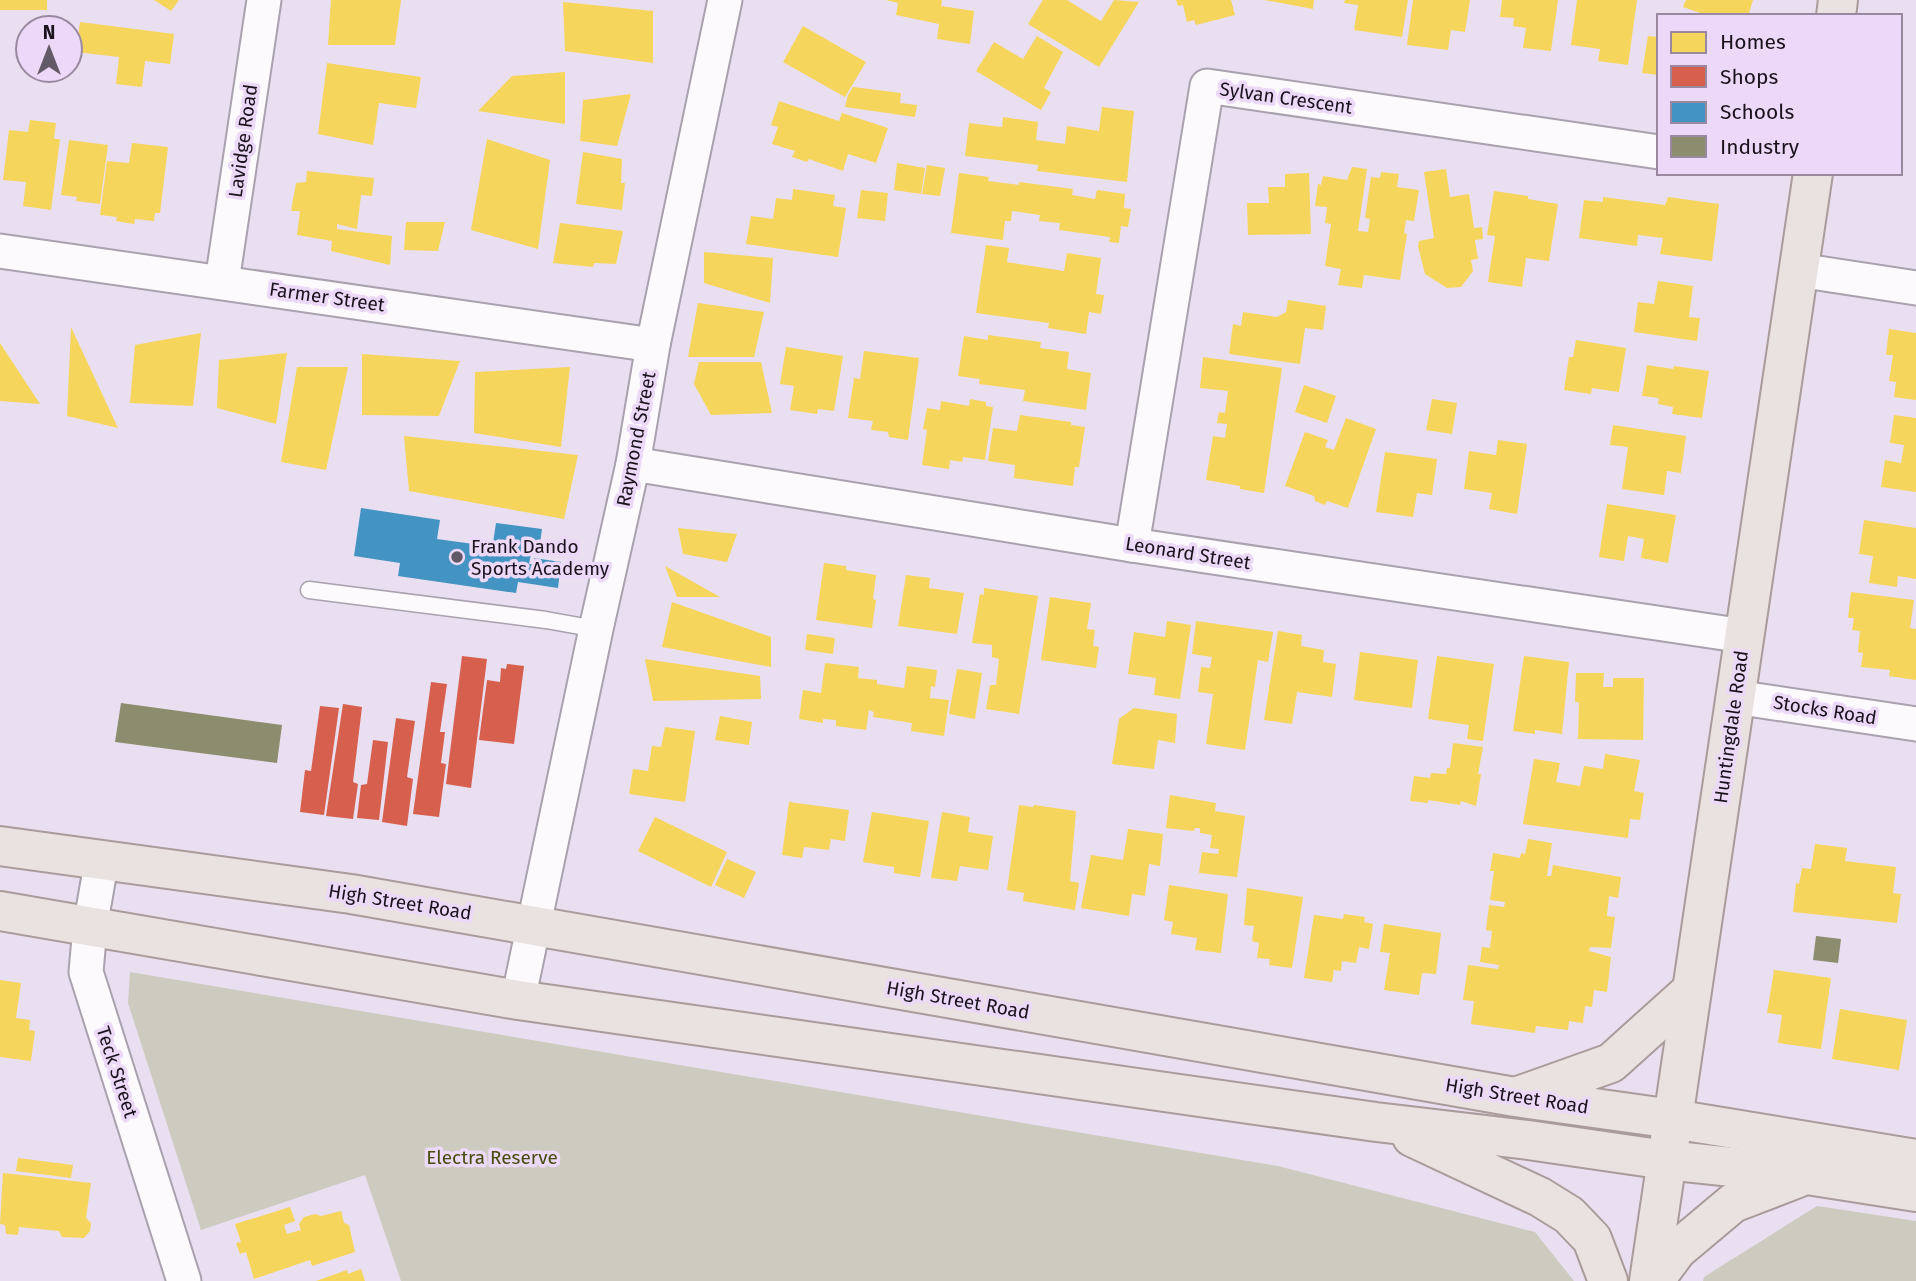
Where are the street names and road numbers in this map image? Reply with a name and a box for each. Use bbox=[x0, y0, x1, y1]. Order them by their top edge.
street label: Sylvan Crescent bbox=[1218, 77, 1354, 119]
street label: Lavidge Road bbox=[224, 83, 262, 199]
street label: Farmer Street bbox=[268, 278, 386, 317]
street label: Raymond Street bbox=[612, 369, 660, 509]
street label: Leonard Street bbox=[1124, 532, 1252, 574]
street label: Huntingdale Road bbox=[1709, 649, 1753, 805]
street label: Stocks Road bbox=[1772, 690, 1878, 730]
street label: High Street Road bbox=[327, 879, 473, 925]
street label: High Street Road bbox=[885, 976, 1031, 1024]
street label: Teck Street bbox=[91, 1023, 143, 1121]
street label: High Street Road bbox=[1444, 1073, 1590, 1119]

